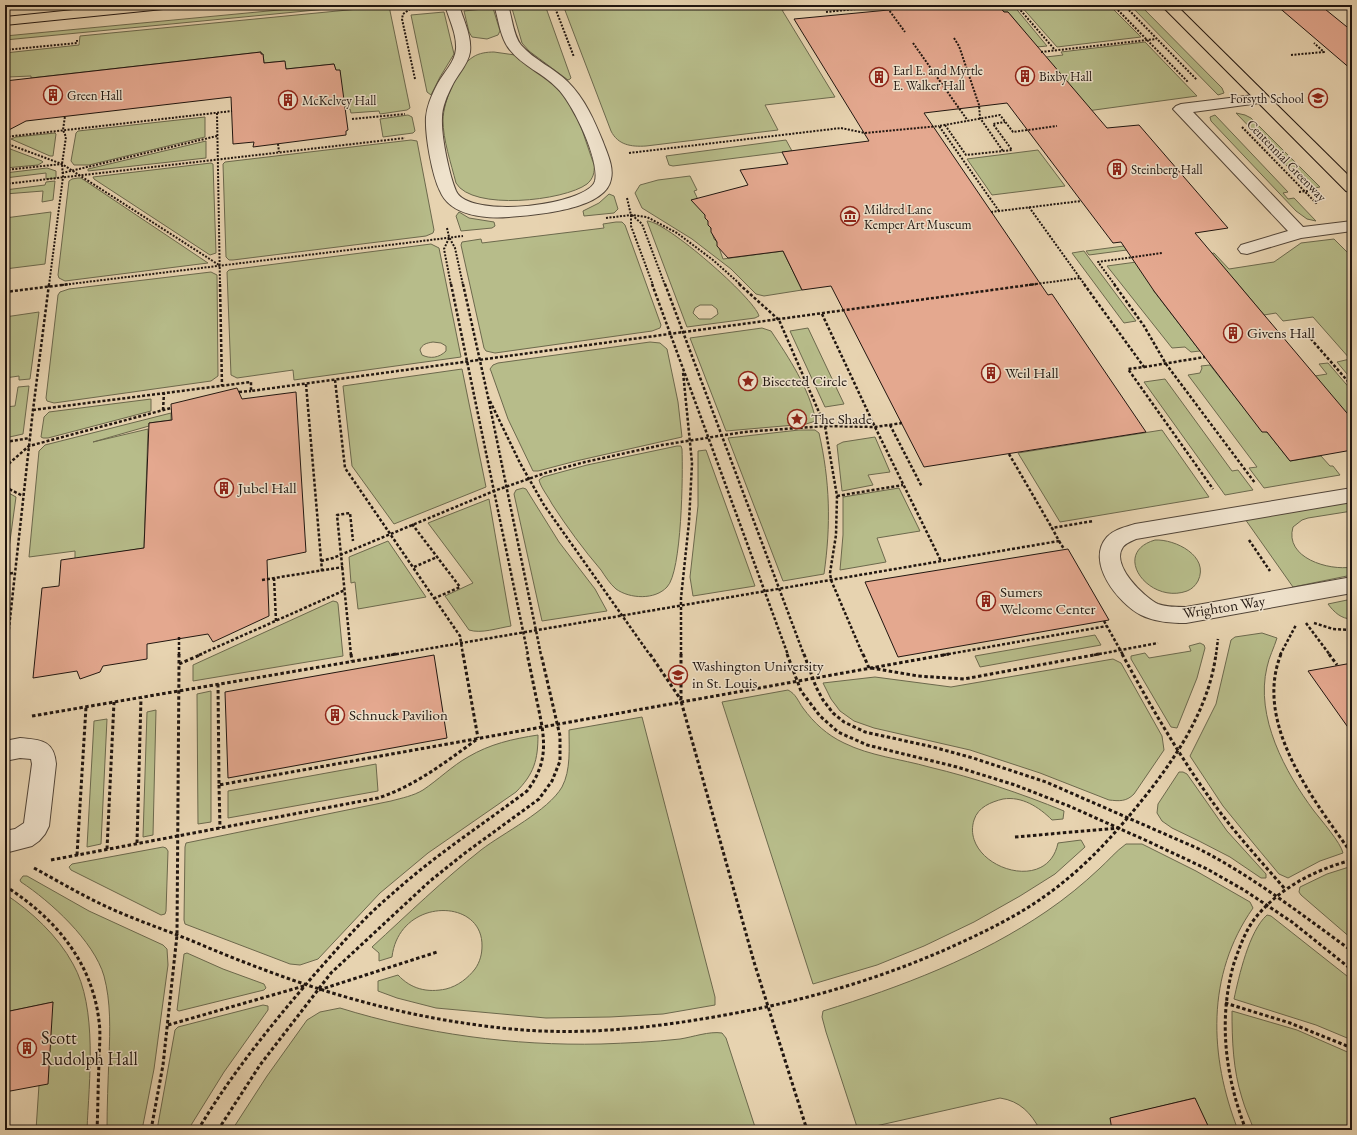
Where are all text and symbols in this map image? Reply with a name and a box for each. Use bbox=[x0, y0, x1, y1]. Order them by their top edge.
place label: Earl E. and Myrtle E. Walker Hall bbox=[893, 62, 983, 94]
building icon: Bixby Hall bbox=[1014, 65, 1036, 87]
building icon: Earl E. and Myrtle E. Walker Hall bbox=[868, 66, 890, 88]
place label: Bixby Hall bbox=[1039, 68, 1092, 85]
building icon: Green Hall bbox=[42, 84, 64, 106]
place label: Green Hall bbox=[67, 87, 122, 104]
school or university icon: Forsyth School bbox=[1307, 87, 1329, 109]
building icon: McKelvey Hall bbox=[277, 89, 299, 111]
place label: Forsyth School bbox=[1230, 90, 1304, 107]
place label: McKelvey Hall bbox=[302, 92, 376, 109]
street label: Centennial Greenway bbox=[1243, 116, 1330, 205]
building icon: Steinberg Hall bbox=[1106, 158, 1128, 180]
place label: Steinberg Hall bbox=[1131, 161, 1203, 178]
place label: Mildred Lane Kemper Art Museum bbox=[864, 201, 972, 233]
museum icon: Mildred Lane Kemper Art Museum bbox=[839, 205, 861, 227]
building icon: Givens Hall bbox=[1222, 322, 1244, 344]
place label: Givens Hall bbox=[1247, 323, 1315, 342]
building icon: Weil Hall bbox=[980, 362, 1002, 384]
place label: Weil Hall bbox=[1005, 363, 1059, 382]
place icon: Bisected Circle bbox=[737, 370, 759, 392]
place label: Bisected Circle bbox=[762, 371, 847, 390]
place icon: The Shade bbox=[786, 408, 808, 430]
place label: The Shade bbox=[811, 409, 872, 428]
building icon: Jubel Hall bbox=[213, 477, 235, 499]
place label: Jubel Hall bbox=[236, 478, 297, 497]
place label: Sumers Welcome Center bbox=[1000, 582, 1095, 618]
building icon: Sumers Welcome Center bbox=[975, 590, 997, 612]
street label: Wrighton Way bbox=[1181, 591, 1267, 622]
place label: Washington University in St. Louis bbox=[692, 656, 824, 692]
school or university icon: Washington University in St. Louis bbox=[667, 664, 689, 686]
building icon: Schnuck Pavilion bbox=[324, 704, 346, 726]
place label: Schnuck Pavilion bbox=[349, 705, 448, 724]
place label: Scott Rudolph Hall bbox=[41, 1026, 138, 1070]
building icon: Scott Rudolph Hall bbox=[16, 1037, 38, 1059]

